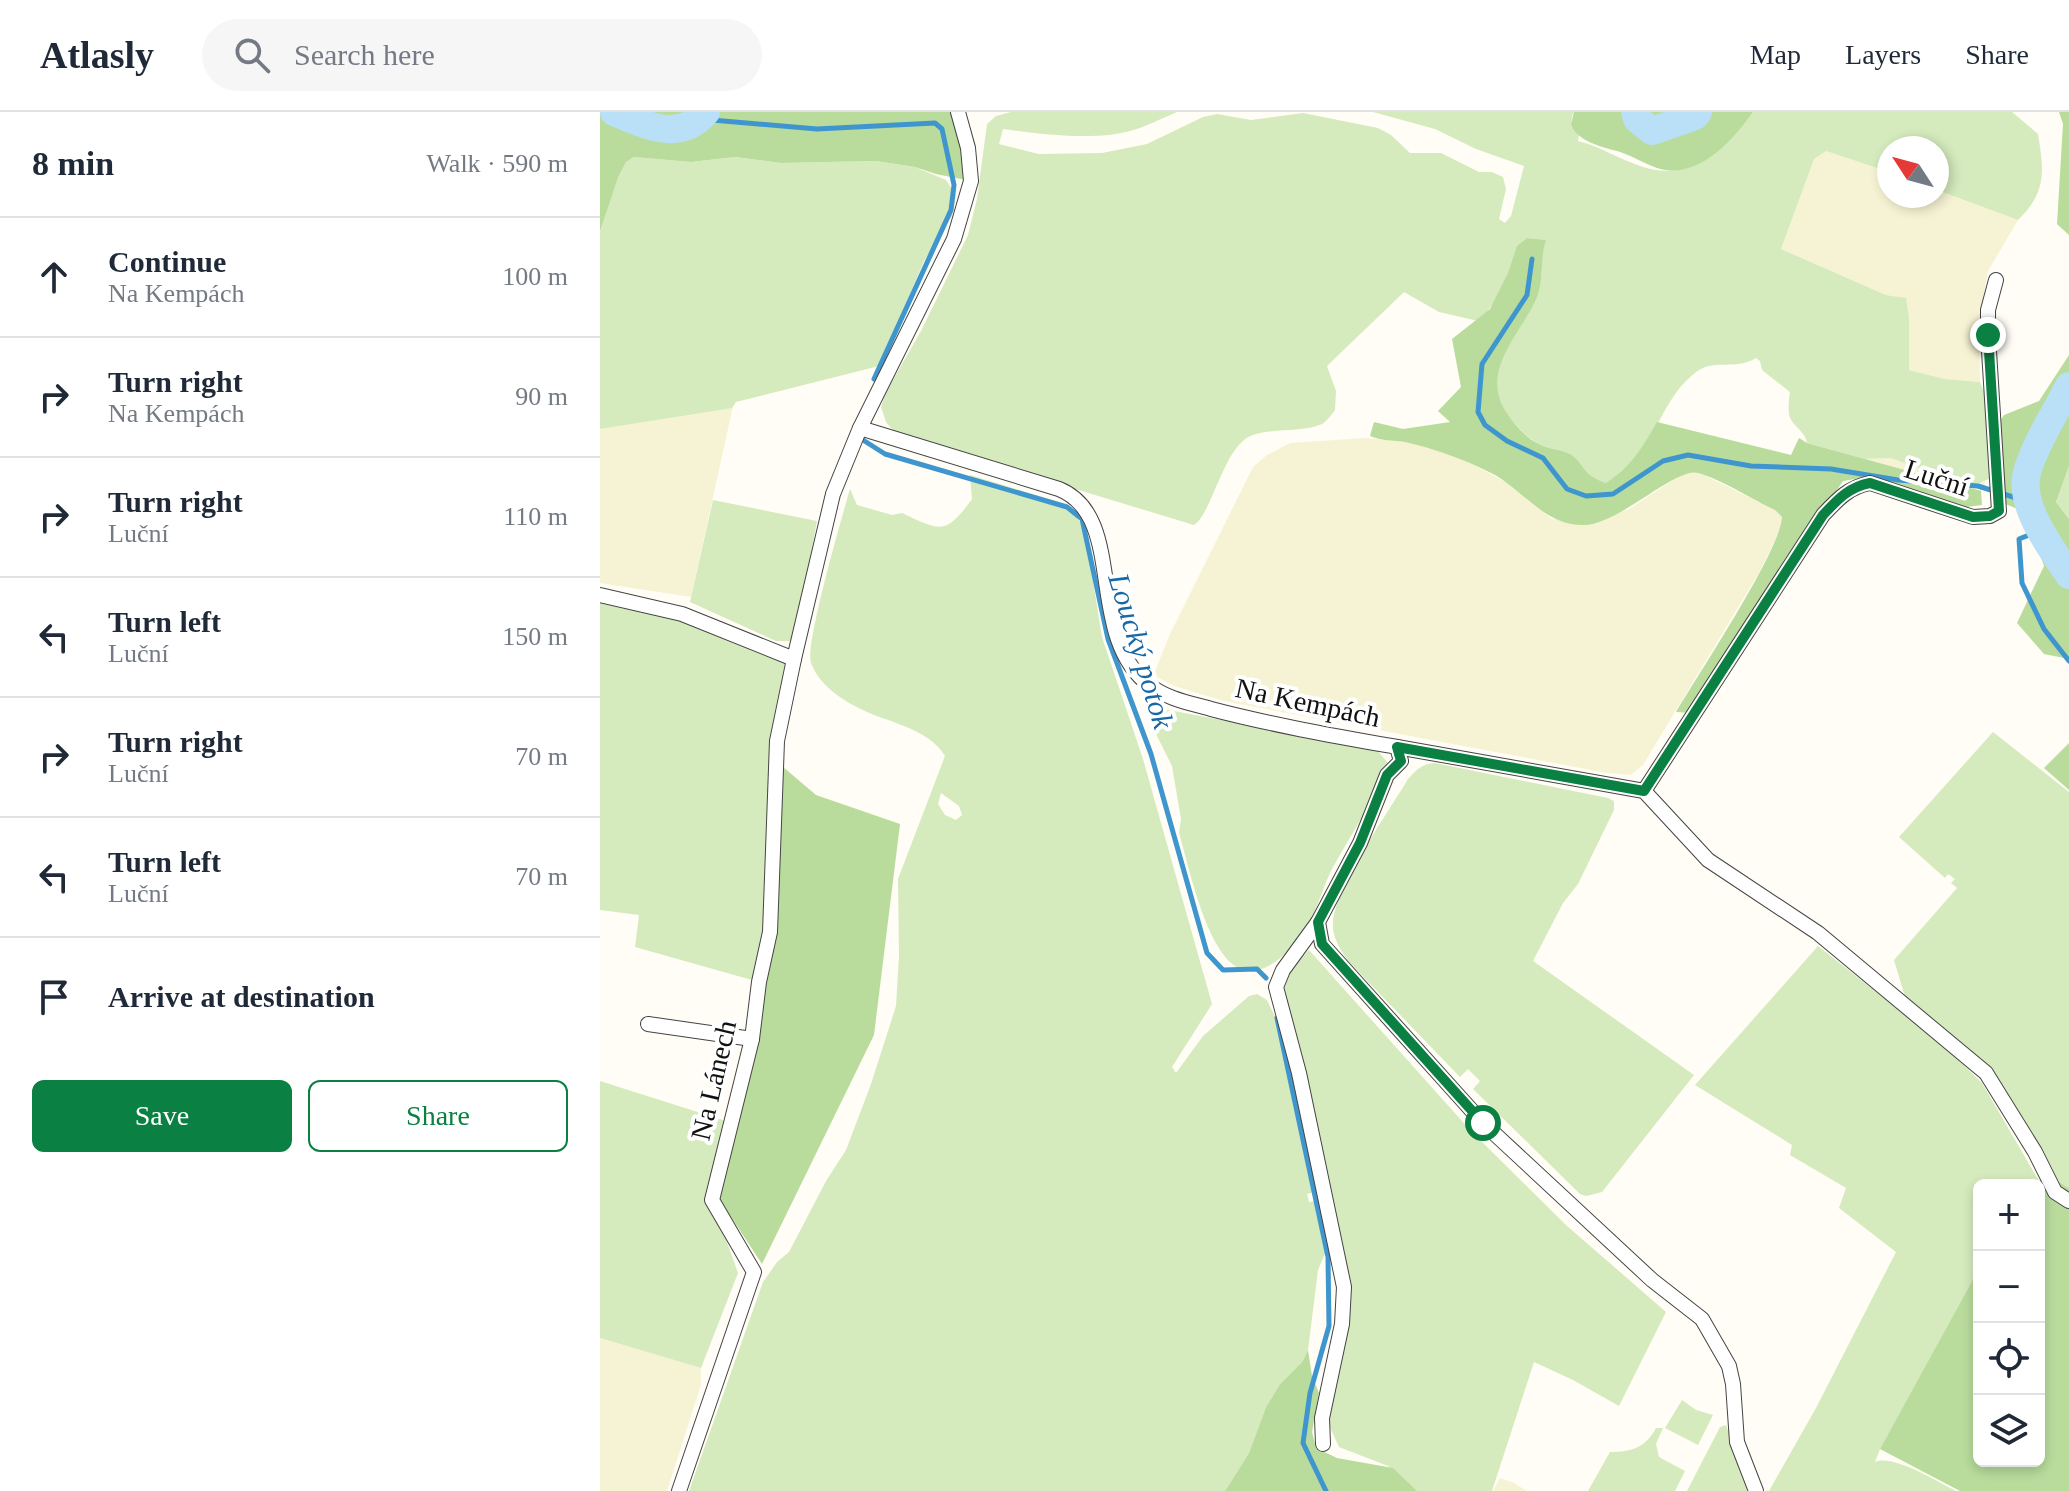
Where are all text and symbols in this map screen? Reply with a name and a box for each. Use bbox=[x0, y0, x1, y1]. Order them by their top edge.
search box bbox=[202, 19, 762, 91]
icon: search bbox=[230, 33, 274, 77]
text: Atlasly bbox=[40, 34, 154, 76]
text: Search here bbox=[294, 38, 435, 71]
text: Map bbox=[1750, 39, 1801, 70]
text: Layers bbox=[1845, 39, 1921, 70]
text: Share bbox=[1965, 39, 2029, 70]
north arrow bbox=[1877, 136, 1949, 208]
text: 8 min bbox=[32, 145, 114, 182]
text: Walk · 590 m bbox=[426, 149, 568, 178]
text: Continue bbox=[108, 245, 226, 278]
icon: ahead bbox=[32, 255, 76, 299]
text: 100 m bbox=[502, 262, 568, 291]
text: Na Kempách bbox=[108, 279, 244, 308]
route end bbox=[1970, 317, 2006, 353]
text: Turn right bbox=[108, 365, 243, 398]
icon: right bbox=[32, 375, 76, 419]
text: 90 m bbox=[515, 382, 568, 411]
text: Na Kempách bbox=[108, 399, 244, 428]
street label: Luční bbox=[1901, 453, 1973, 502]
text: Turn right bbox=[108, 485, 243, 518]
icon: right bbox=[32, 495, 76, 539]
text: 110 m bbox=[503, 502, 568, 531]
text: Luční bbox=[108, 519, 169, 548]
water label: Loucký potok bbox=[1102, 568, 1181, 733]
text: Turn left bbox=[108, 605, 221, 638]
icon: left bbox=[32, 615, 76, 659]
text: 150 m bbox=[502, 622, 568, 651]
text: Luční bbox=[108, 639, 169, 668]
street label: Na Kempách bbox=[1233, 672, 1383, 733]
text: Turn right bbox=[108, 725, 243, 758]
icon: right bbox=[32, 735, 76, 779]
text: 70 m bbox=[515, 742, 568, 771]
text: Luční bbox=[108, 759, 169, 788]
text: Turn left bbox=[108, 845, 221, 878]
icon: left bbox=[32, 855, 76, 899]
text: 70 m bbox=[515, 862, 568, 891]
text: Luční bbox=[108, 879, 169, 908]
icon: arrive bbox=[32, 975, 76, 1019]
text: Arrive at destination bbox=[108, 980, 375, 1013]
street label: Na Lánech bbox=[685, 1017, 742, 1143]
button: Save bbox=[32, 1080, 292, 1152]
button: Share bbox=[308, 1080, 568, 1152]
route start bbox=[1465, 1105, 1501, 1141]
map controls bbox=[1973, 1179, 2045, 1467]
button: + bbox=[1973, 1179, 2045, 1251]
button: − bbox=[1973, 1251, 2045, 1323]
button: locate bbox=[1973, 1323, 2045, 1395]
button: layers bbox=[1973, 1395, 2045, 1467]

